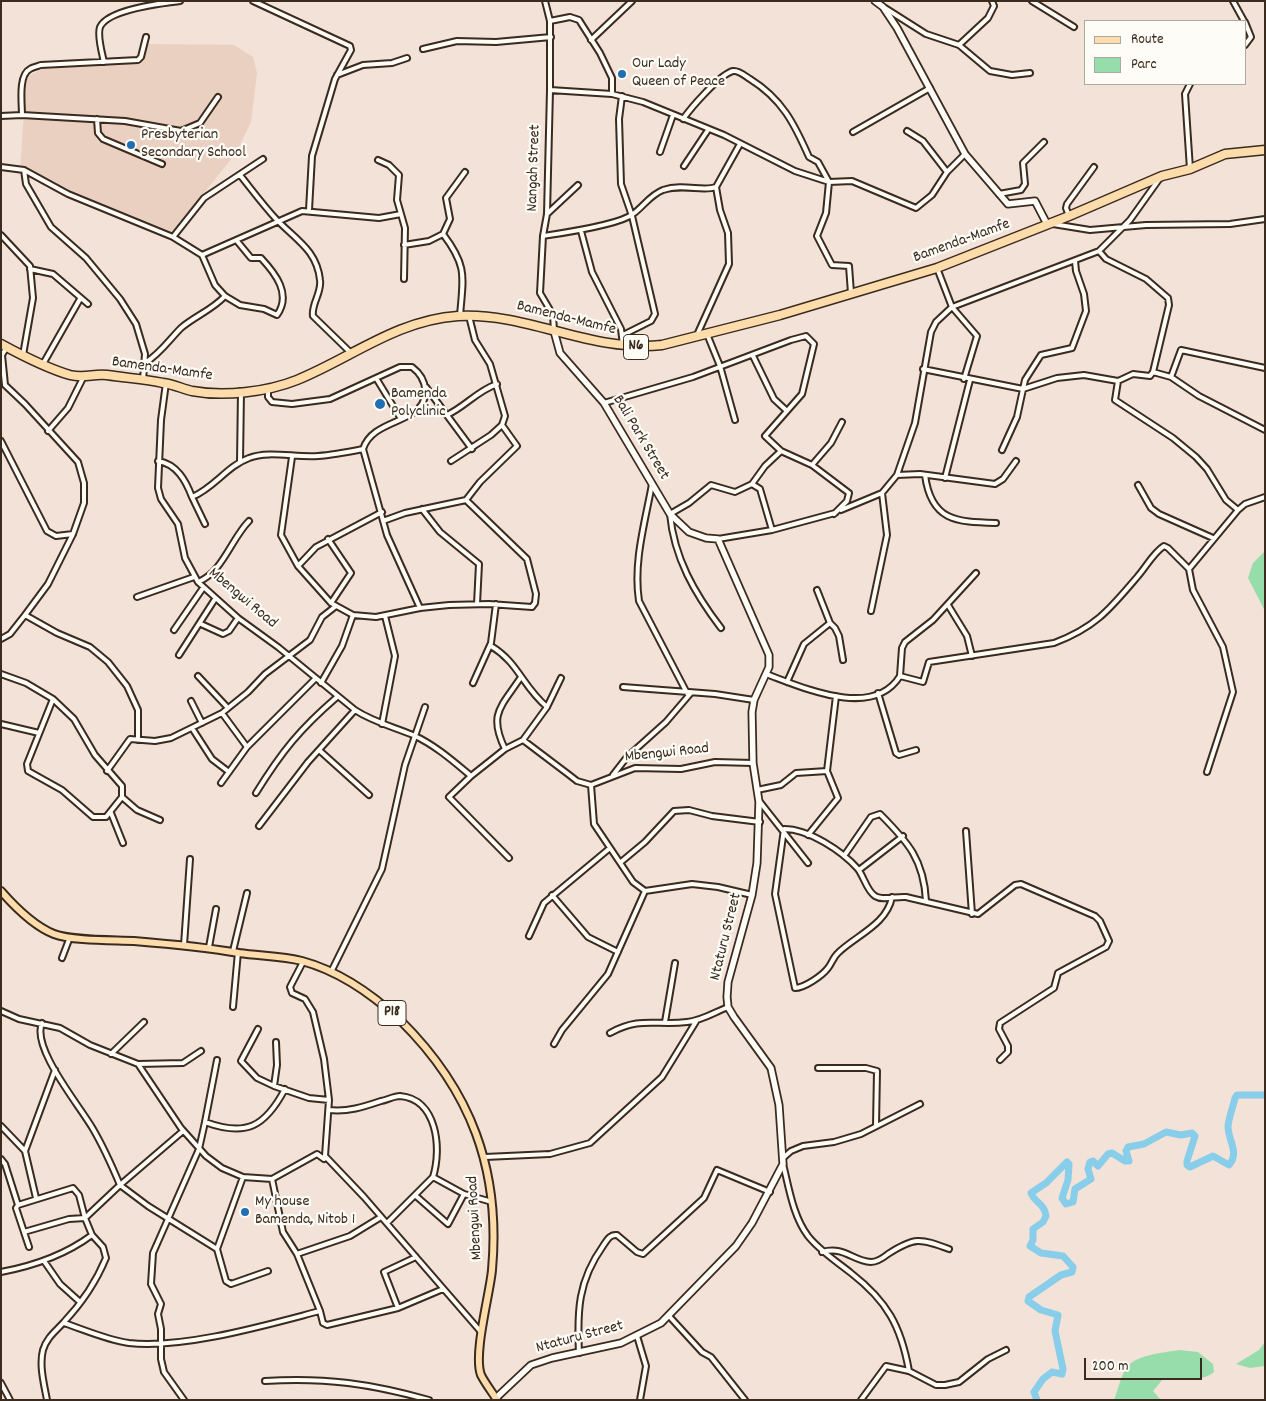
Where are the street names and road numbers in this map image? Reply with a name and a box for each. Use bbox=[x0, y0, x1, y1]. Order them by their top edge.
street label: Nangah Street bbox=[524, 124, 546, 212]
street label: Bamenda-Mamfe bbox=[911, 216, 1013, 268]
street label: Bamenda-Mamfe bbox=[514, 297, 618, 341]
road number: N6 bbox=[624, 334, 648, 360]
street label: Bamenda-Mamfe bbox=[110, 353, 214, 387]
street label: Bali Park Street bbox=[607, 392, 673, 484]
street label: Mbengwi Road bbox=[203, 564, 281, 634]
street label: Mbengwi Road bbox=[624, 740, 710, 768]
street label: Ntaturu Street bbox=[707, 891, 747, 983]
road number: P18 bbox=[378, 1000, 406, 1026]
street label: Mbengwi Road bbox=[464, 1175, 488, 1261]
street label: Ntaturu Street bbox=[534, 1317, 626, 1359]

